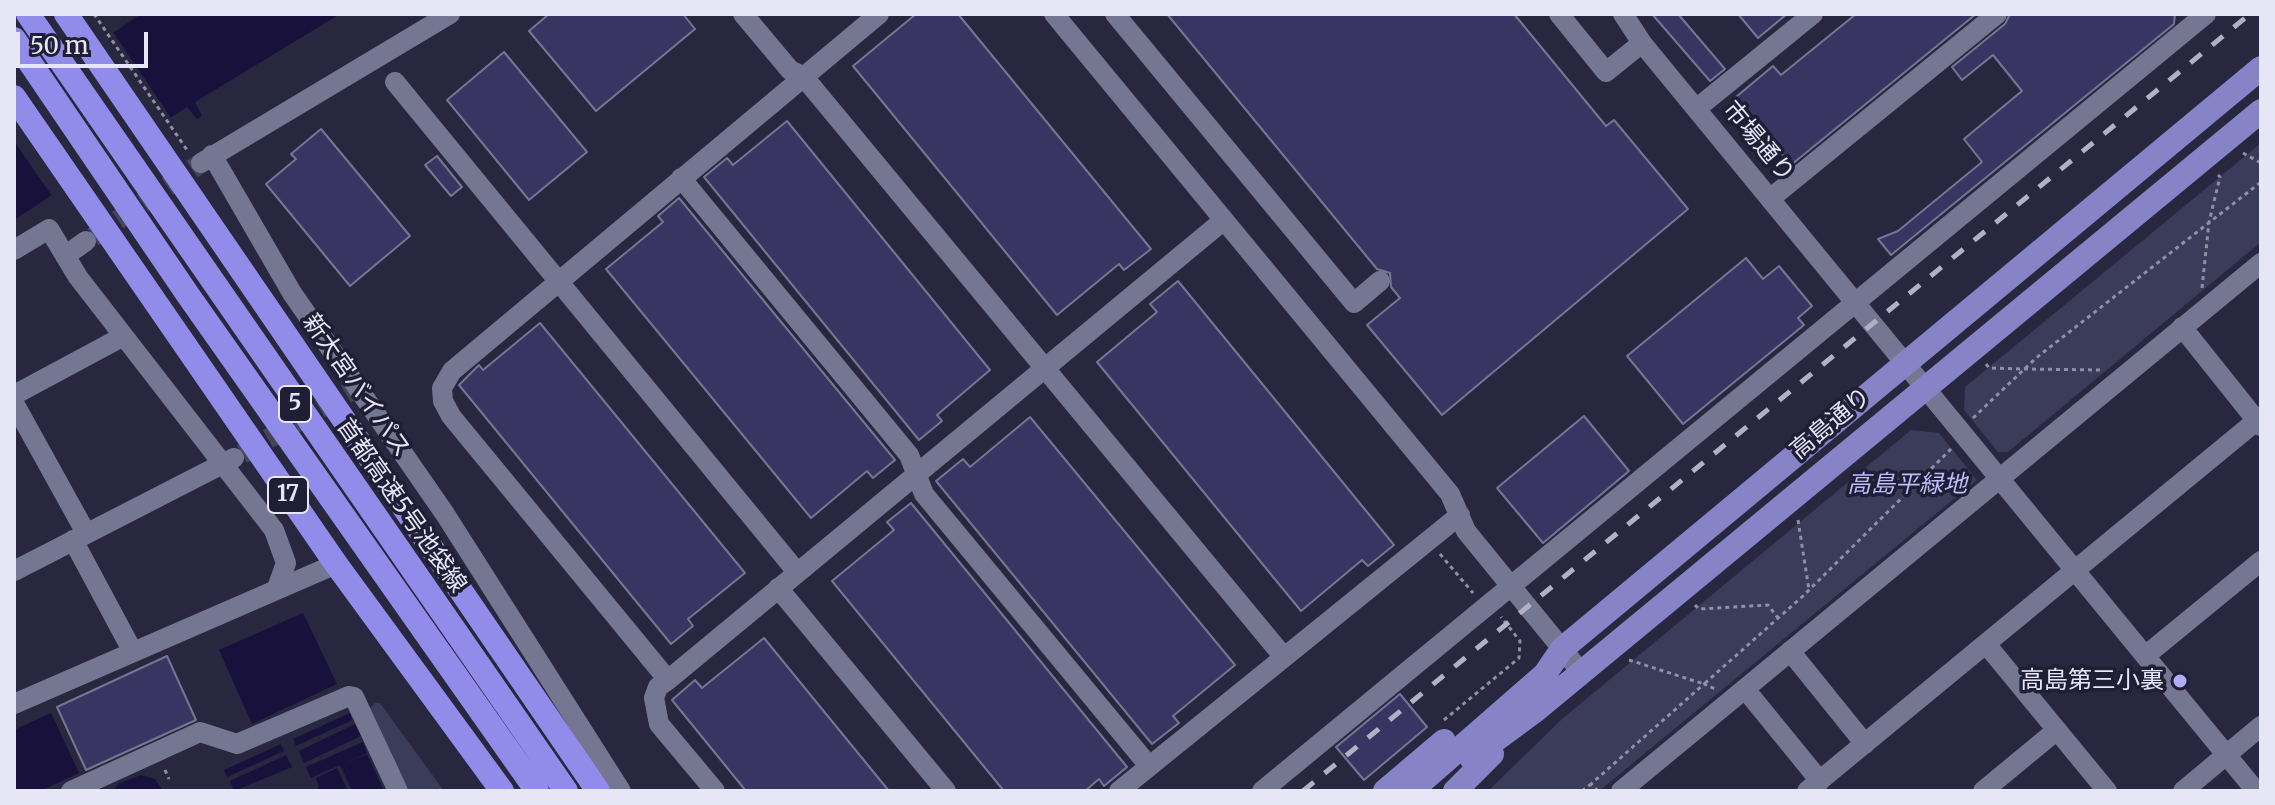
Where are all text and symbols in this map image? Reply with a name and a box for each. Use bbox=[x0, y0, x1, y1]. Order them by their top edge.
scale bar bbox=[20, 16, 152, 66]
text: 50 m bbox=[30, 30, 89, 61]
street label: 市場通り bbox=[1716, 96, 1800, 188]
street label: 新大宮バイパス bbox=[296, 309, 416, 463]
street label: 高島通り bbox=[1785, 382, 1877, 466]
road number: 5 bbox=[279, 386, 311, 422]
street label: 首都高速5号池袋線 bbox=[330, 413, 472, 599]
park label: 高島平緑地 bbox=[1847, 471, 1967, 499]
road number: 17 bbox=[268, 477, 308, 513]
place label: 高島第三小裏 bbox=[2020, 667, 2164, 695]
marker: 高島第三小裏 bbox=[2171, 672, 2189, 690]

